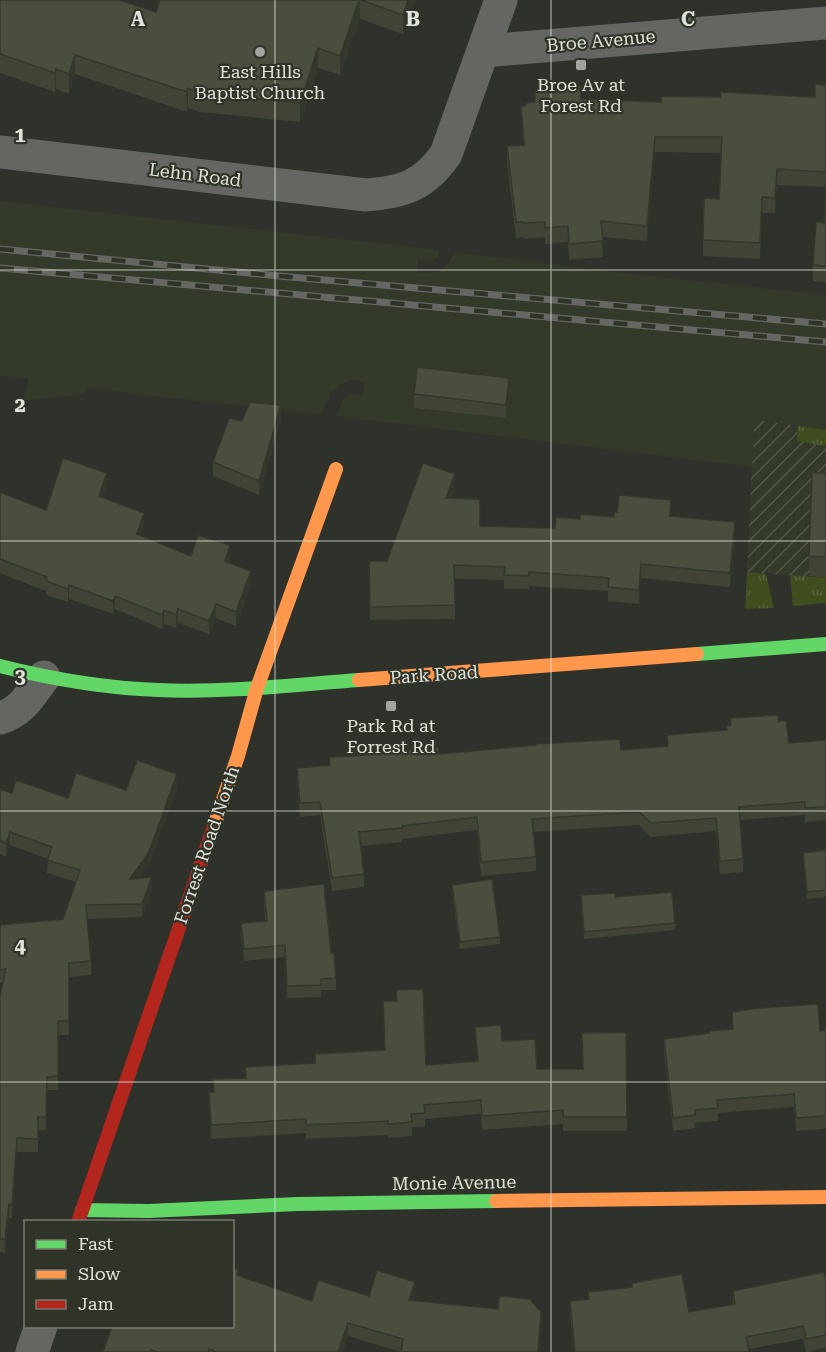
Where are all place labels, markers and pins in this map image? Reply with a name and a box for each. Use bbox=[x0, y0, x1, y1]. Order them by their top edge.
marker: East Hills Baptist Church bbox=[253, 45, 267, 59]
marker: Broe Av at Forest Rd bbox=[574, 58, 588, 72]
place label: East Hills Baptist Church bbox=[195, 61, 326, 103]
place label: Broe Av at Forest Rd bbox=[537, 74, 625, 116]
marker: Park Rd at Forrest Rd bbox=[384, 699, 398, 713]
place label: Park Rd at Forrest Rd bbox=[346, 715, 436, 757]

